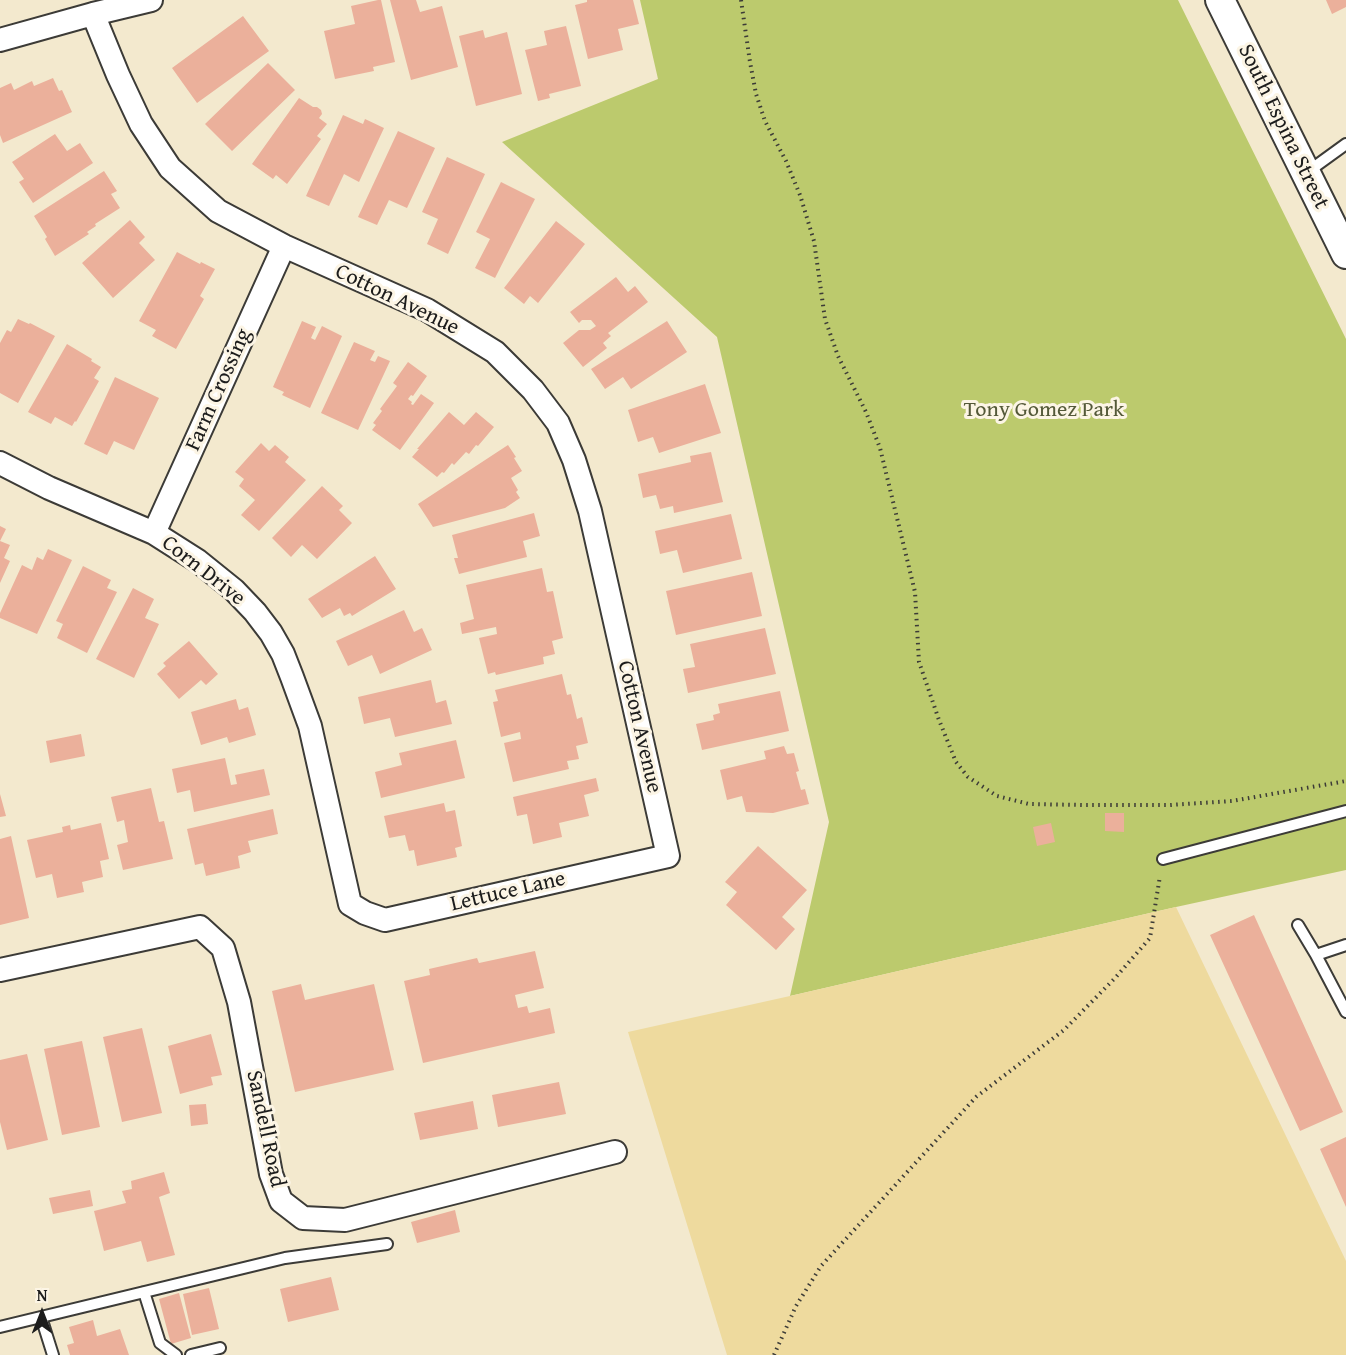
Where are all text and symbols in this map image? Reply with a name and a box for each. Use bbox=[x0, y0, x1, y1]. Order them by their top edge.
street label: South Espina Street bbox=[1232, 40, 1334, 214]
street label: Cotton Avenue bbox=[331, 259, 463, 341]
street label: Farm Crossing bbox=[180, 325, 258, 455]
park label: Tony Gomez Park bbox=[964, 397, 1124, 423]
street label: Corn Drive bbox=[156, 530, 250, 612]
street label: Cotton Avenue bbox=[611, 658, 667, 796]
street label: Lettuce Lane bbox=[448, 866, 568, 918]
street label: Sandell Road bbox=[240, 1068, 290, 1190]
north arrow bbox=[12, 1283, 72, 1343]
text: N bbox=[37, 1283, 47, 1307]

